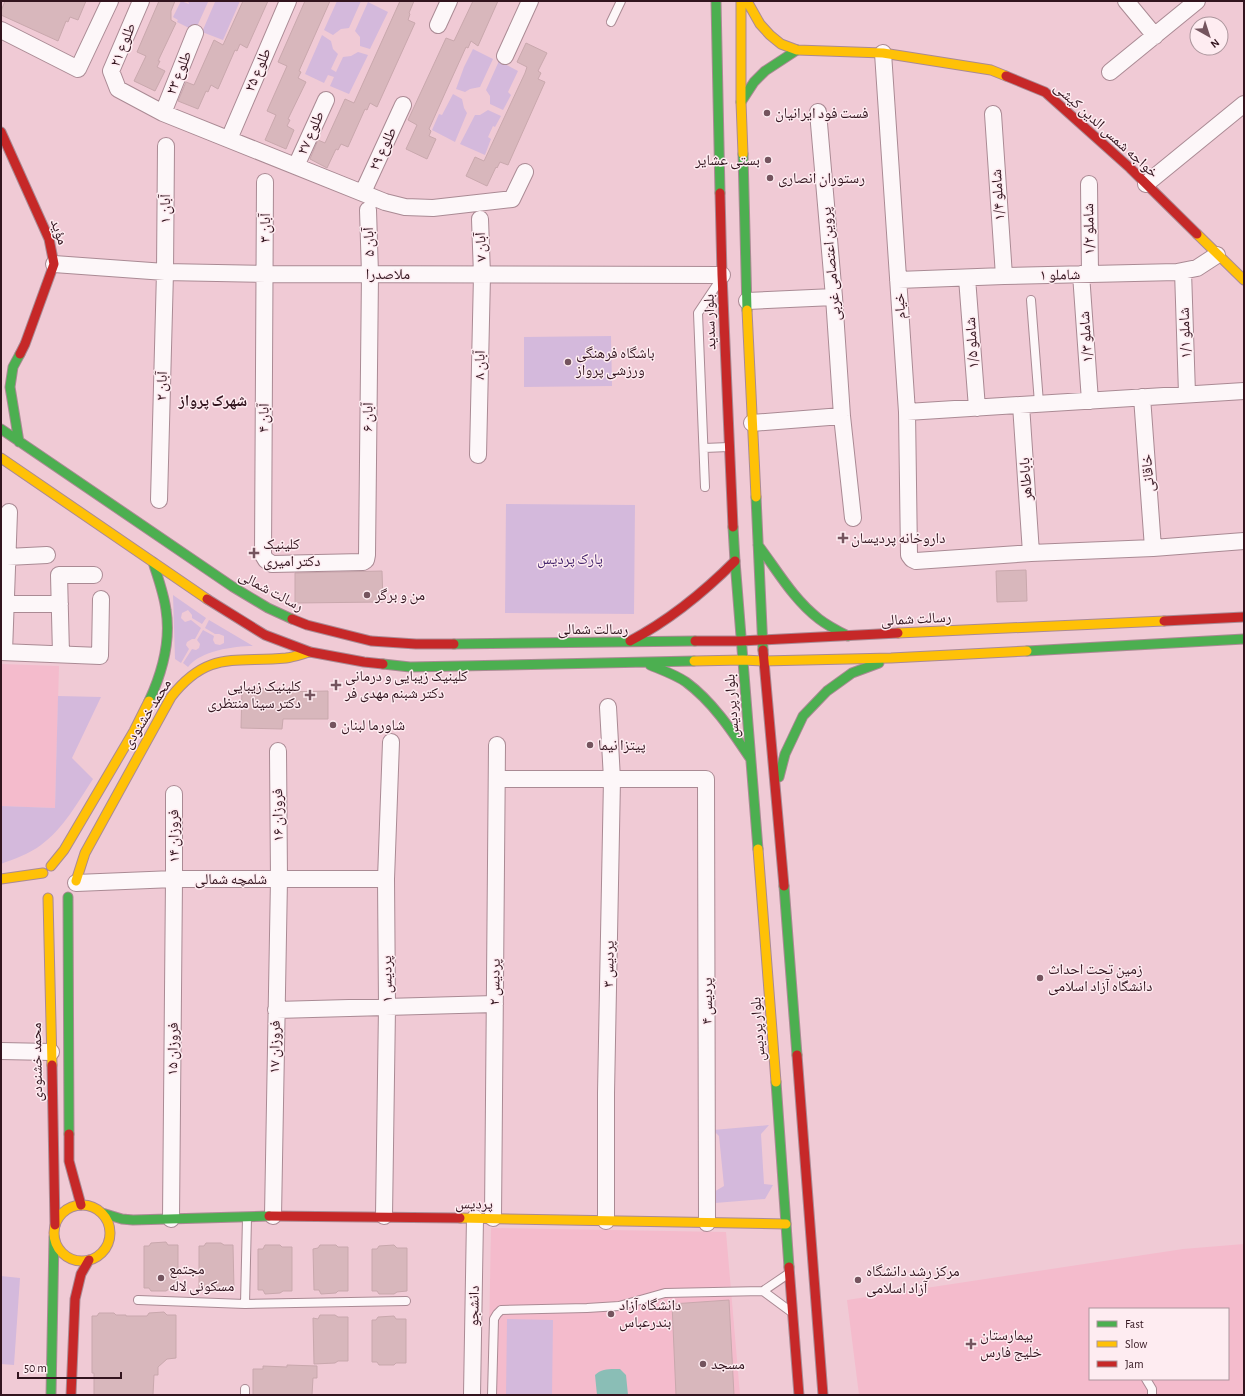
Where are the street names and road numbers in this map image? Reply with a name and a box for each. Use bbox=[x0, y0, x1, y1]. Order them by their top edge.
street label: طلوع ۲۱ bbox=[108, 21, 140, 70]
street label: طلوع ۲۵ bbox=[242, 46, 276, 95]
street label: طلوع ۲۳ bbox=[164, 49, 196, 98]
street label: خواجه شمس الدين كيشی bbox=[1050, 79, 1161, 182]
street label: طلوع ۲۷ bbox=[295, 109, 329, 158]
street label: طلوع ۲۹ bbox=[367, 125, 401, 174]
street label: شاملو ۱/۴ bbox=[989, 169, 1008, 221]
street label: آبان ۱ bbox=[157, 193, 175, 224]
street label: شاملو ۱/۲ bbox=[1081, 203, 1098, 255]
street label: پروین اعتصامی غربی bbox=[819, 206, 845, 322]
street label: آبان ۳ bbox=[257, 212, 275, 243]
street label: مؤید bbox=[47, 217, 70, 247]
street label: آبان ۵ bbox=[360, 226, 379, 257]
street label: آبان ۷ bbox=[472, 231, 491, 262]
street label: ملاصدرا bbox=[366, 267, 410, 283]
street label: شاملو ۱ bbox=[1040, 267, 1080, 284]
street label: خیام bbox=[892, 292, 910, 320]
street label: بلوار سدید bbox=[702, 294, 719, 350]
street label: شاملو ۱/۱ bbox=[1177, 307, 1194, 359]
street label: شاملو ۱/۳ bbox=[1077, 311, 1096, 363]
street label: شاملو ۱/۵ bbox=[963, 317, 982, 369]
street label: آبان ۸ bbox=[471, 349, 490, 380]
street label: آبان ۲ bbox=[153, 370, 172, 401]
street label: آبان ۶ bbox=[359, 401, 378, 432]
street label: آبان ۴ bbox=[255, 402, 274, 433]
street label: خاقانی bbox=[1139, 453, 1159, 493]
street label: باباطاهر bbox=[1017, 457, 1036, 502]
street label: رسالت شمالی bbox=[235, 568, 306, 616]
street label: رسالت شمالی bbox=[880, 610, 952, 630]
street label: رسالت شمالی bbox=[558, 622, 629, 639]
street label: بلوار پردیس bbox=[722, 673, 744, 739]
street label: محمد خشنودی bbox=[120, 676, 176, 753]
street label: فروزان ۱۶ bbox=[270, 788, 288, 842]
street label: فروزان ۱۴ bbox=[166, 809, 184, 863]
street label: شلمچه شمالی bbox=[195, 872, 267, 889]
street label: پردیس ۳ bbox=[601, 940, 619, 988]
street label: پردیس ۱ bbox=[379, 955, 397, 1003]
street label: پردیس ۲ bbox=[487, 958, 505, 1006]
street label: پردیس ۴ bbox=[700, 977, 717, 1025]
street label: بلوار پردیس bbox=[748, 996, 770, 1062]
street label: فروزان ۱۷ bbox=[267, 1020, 285, 1074]
street label: محمد خشنودی bbox=[29, 1022, 47, 1102]
street label: فروزان ۱۵ bbox=[165, 1022, 183, 1076]
street label: پردیس bbox=[455, 1196, 493, 1214]
street label: دانشجو bbox=[466, 1285, 483, 1327]

